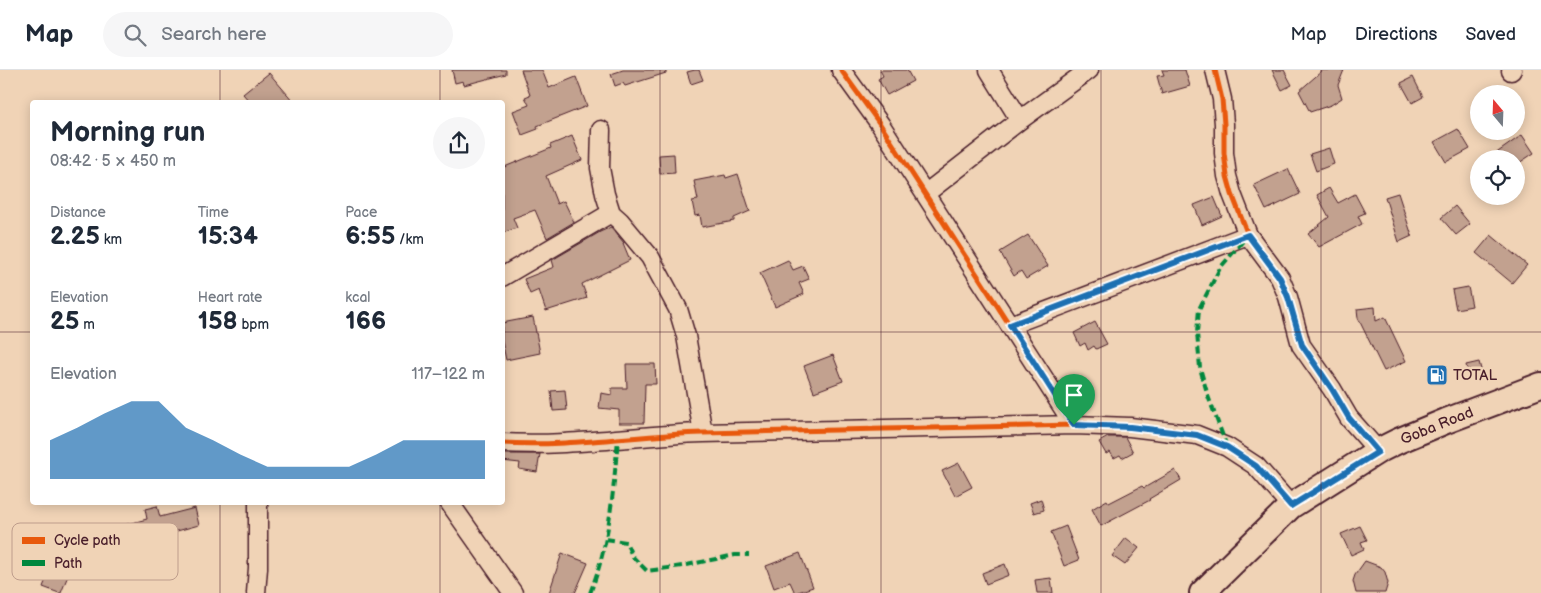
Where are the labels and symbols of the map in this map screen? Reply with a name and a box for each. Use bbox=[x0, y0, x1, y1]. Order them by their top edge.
north arrow bbox=[1470, 85, 1525, 140]
fuel station icon: TOTAL bbox=[1425, 363, 1449, 387]
place label: TOTAL bbox=[1453, 366, 1497, 385]
pin bbox=[1053, 374, 1095, 425]
street label: Goba Road bbox=[1398, 403, 1476, 449]
legend bbox=[12, 523, 178, 580]
text: Cycle path bbox=[54, 532, 121, 549]
text: Path bbox=[54, 555, 82, 572]

